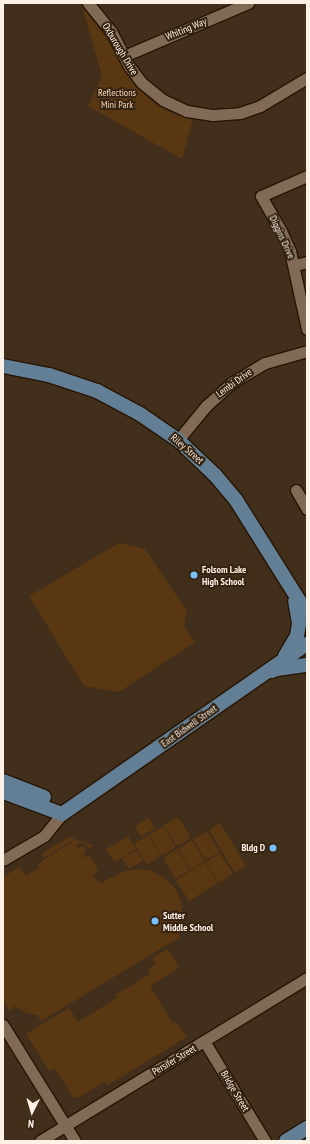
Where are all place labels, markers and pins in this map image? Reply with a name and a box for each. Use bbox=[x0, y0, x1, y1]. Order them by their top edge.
place label: Folsom Lake High School bbox=[202, 563, 246, 586]
marker: Folsom Lake High School bbox=[189, 570, 199, 580]
place label: Bldg D bbox=[241, 842, 265, 854]
marker: Bldg D bbox=[268, 843, 278, 853]
place label: Sutter Middle School bbox=[163, 909, 213, 932]
marker: Sutter Middle School bbox=[150, 916, 160, 926]

